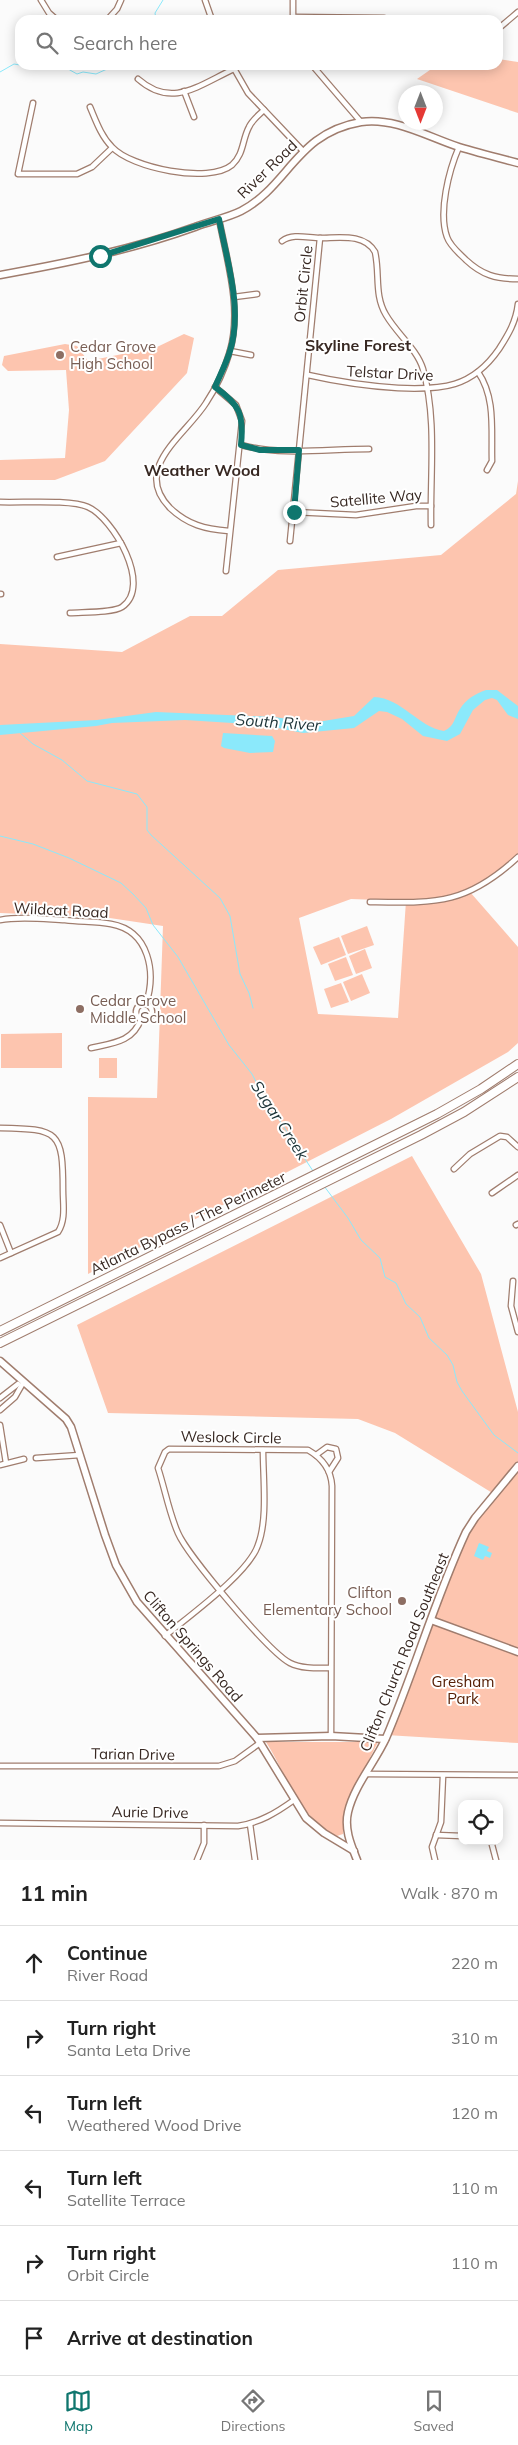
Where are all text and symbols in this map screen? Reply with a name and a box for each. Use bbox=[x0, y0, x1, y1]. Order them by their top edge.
search box bbox=[15, 15, 503, 70]
icon: search bbox=[33, 29, 61, 57]
text: Search here bbox=[73, 31, 177, 55]
north arrow bbox=[398, 85, 443, 130]
street label: River Road bbox=[233, 136, 301, 202]
route start bbox=[89, 245, 112, 268]
street label: Orbit Circle bbox=[290, 245, 316, 323]
district label: Skyline Forest bbox=[305, 335, 411, 355]
place label: Cedar Grove High School bbox=[70, 337, 156, 373]
marker: Cedar Grove High School bbox=[54, 349, 66, 361]
street label: Telstar Drive bbox=[346, 361, 434, 385]
district label: Weather Wood bbox=[144, 460, 260, 480]
street label: Satellite Way bbox=[329, 485, 423, 511]
route end bbox=[283, 501, 306, 524]
water label: South River bbox=[235, 709, 322, 735]
street label: Wildcat Road bbox=[13, 898, 109, 922]
place label: Cedar Grove Middle School bbox=[90, 991, 186, 1027]
marker: Cedar Grove Middle School bbox=[74, 1003, 86, 1015]
water label: Sugar Creek bbox=[247, 1077, 314, 1164]
street label: Atlanta Bypass / The Perimeter bbox=[87, 1167, 289, 1279]
street label: Weslock Circle bbox=[180, 1427, 282, 1447]
street label: Clifton Church Road Southeast bbox=[355, 1550, 453, 1754]
place label: Clifton Elementary School bbox=[263, 1583, 392, 1619]
street label: Clifton Springs Road bbox=[139, 1586, 247, 1706]
marker: Clifton Elementary School bbox=[396, 1595, 408, 1607]
park label: Gresham Park bbox=[432, 1672, 494, 1708]
street label: Tarian Drive bbox=[91, 1744, 175, 1764]
map controls bbox=[458, 1800, 503, 1845]
button: locate bbox=[458, 1800, 503, 1845]
street label: Aurie Drive bbox=[111, 1802, 189, 1822]
text: 11 min bbox=[20, 1880, 88, 1906]
text: Walk · 870 m bbox=[400, 1883, 498, 1903]
text: Continue bbox=[67, 1941, 147, 1965]
icon: ahead bbox=[20, 1949, 48, 1977]
text: 220 m bbox=[451, 1953, 498, 1973]
text: River Road bbox=[67, 1965, 148, 1985]
text: Turn right bbox=[67, 2016, 156, 2040]
icon: right bbox=[20, 2024, 48, 2052]
text: 310 m bbox=[451, 2028, 498, 2048]
text: Santa Leta Drive bbox=[67, 2040, 191, 2060]
text: Turn left bbox=[67, 2091, 142, 2115]
icon: left bbox=[20, 2099, 48, 2127]
text: 120 m bbox=[451, 2103, 498, 2123]
text: Weathered Wood Drive bbox=[67, 2115, 242, 2135]
text: Turn left bbox=[67, 2166, 142, 2190]
icon: left bbox=[20, 2174, 48, 2202]
text: 110 m bbox=[451, 2178, 498, 2198]
text: Satellite Terrace bbox=[67, 2190, 185, 2210]
text: Turn right bbox=[67, 2241, 156, 2265]
icon: right bbox=[20, 2249, 48, 2277]
text: 110 m bbox=[451, 2253, 498, 2273]
text: Orbit Circle bbox=[67, 2265, 149, 2285]
icon: arrive bbox=[20, 2324, 48, 2352]
text: Arrive at destination bbox=[67, 2326, 253, 2350]
tab: Map bbox=[64, 2387, 93, 2435]
tab: Directions bbox=[221, 2387, 286, 2435]
tab: Saved bbox=[414, 2387, 454, 2435]

